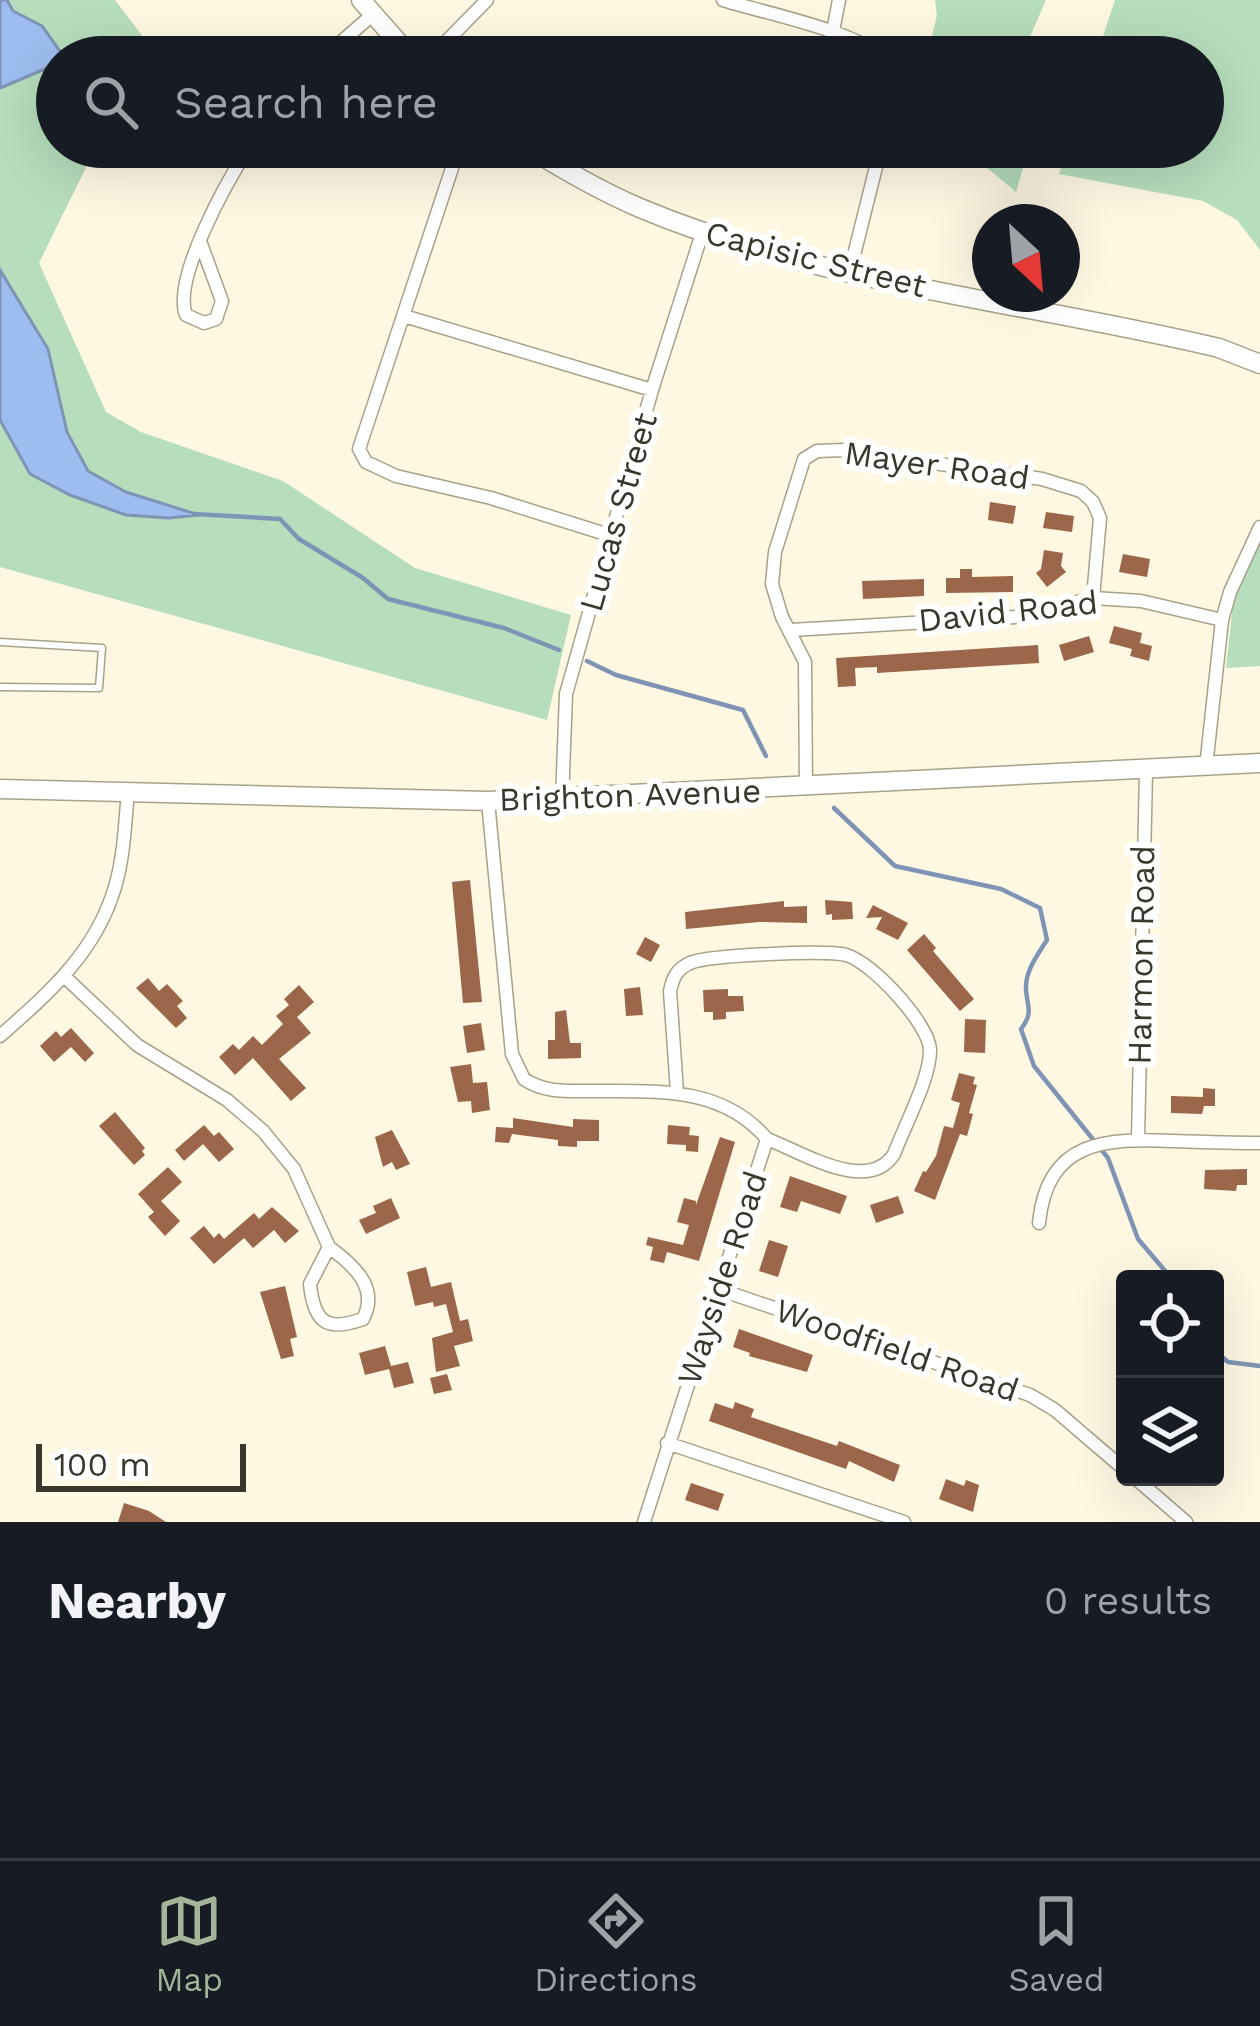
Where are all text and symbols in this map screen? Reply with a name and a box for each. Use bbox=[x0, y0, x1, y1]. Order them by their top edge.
search box bbox=[36, 36, 1224, 168]
icon: search bbox=[78, 69, 144, 135]
text: Search here bbox=[174, 76, 438, 129]
north arrow bbox=[972, 204, 1080, 312]
street label: Capisic Street bbox=[702, 213, 931, 305]
street label: Lucas Street bbox=[571, 408, 665, 616]
street label: Mayer Road bbox=[842, 433, 1032, 497]
street label: David Road bbox=[916, 582, 1100, 640]
street label: Brighton Avenue bbox=[498, 771, 762, 819]
street label: Harmon Road bbox=[1120, 845, 1162, 1065]
street label: Wayside Road bbox=[669, 1166, 775, 1390]
map controls bbox=[1116, 1270, 1224, 1486]
button: locate bbox=[1116, 1270, 1224, 1378]
street label: Woodfield Road bbox=[770, 1290, 1024, 1410]
button: layers bbox=[1116, 1378, 1224, 1486]
scale bar bbox=[36, 1438, 246, 1491]
text: 100 m bbox=[54, 1445, 151, 1484]
text: Nearby bbox=[48, 1571, 226, 1630]
text: 0 results bbox=[1044, 1578, 1212, 1623]
tab: Map bbox=[156, 1888, 223, 1999]
tab: Directions bbox=[534, 1888, 697, 1999]
tab: Saved bbox=[1009, 1888, 1104, 1999]

